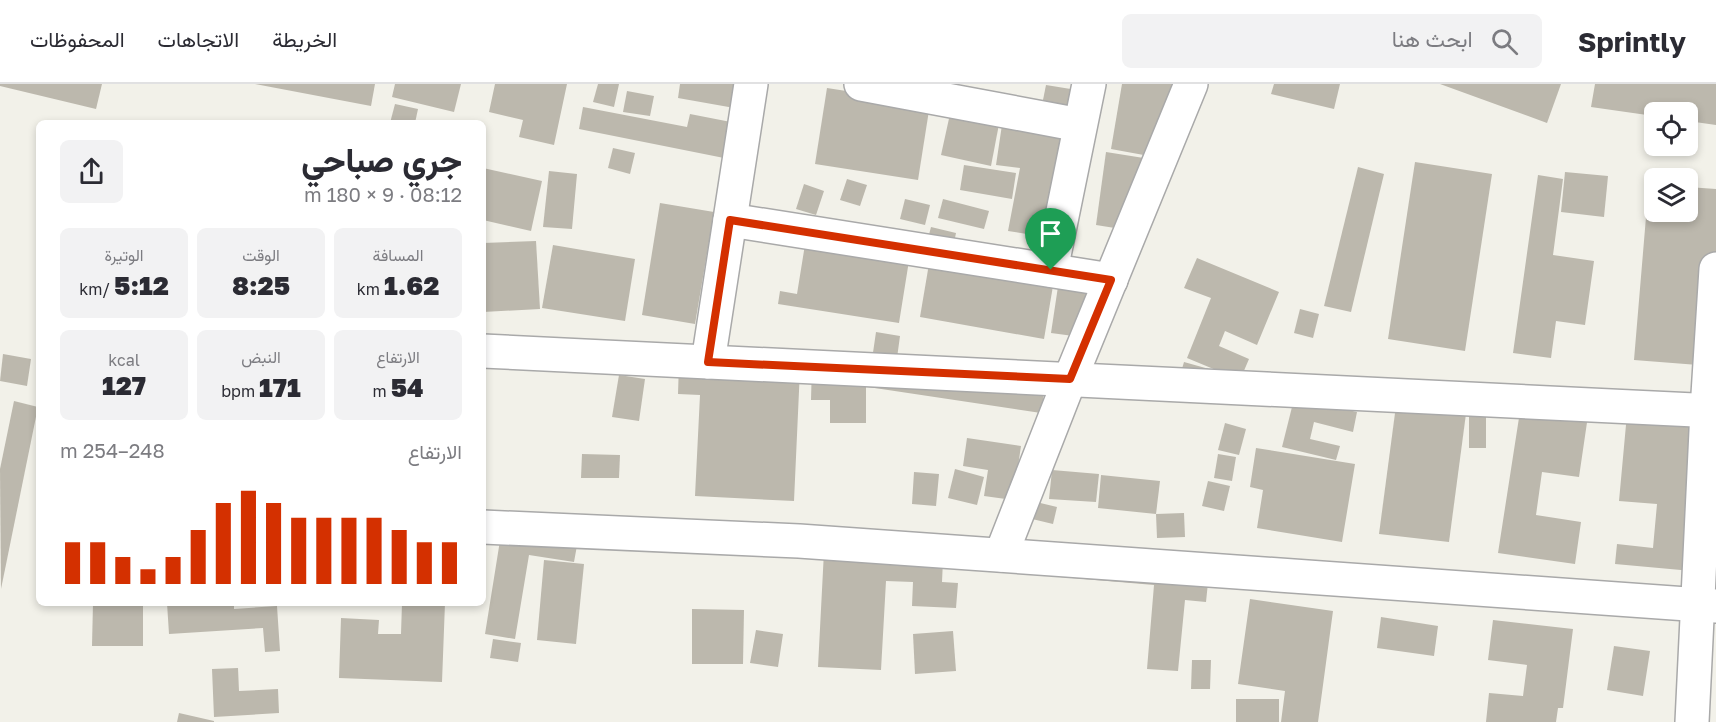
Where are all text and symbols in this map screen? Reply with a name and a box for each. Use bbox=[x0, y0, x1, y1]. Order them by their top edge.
search box bbox=[1122, 14, 1542, 68]
text: ابحث هنا bbox=[1392, 25, 1473, 52]
icon: search bbox=[1488, 25, 1521, 58]
text: Sprintly bbox=[1578, 25, 1686, 58]
text: المحفوظات bbox=[30, 26, 125, 52]
text: الاتجاهات bbox=[158, 26, 239, 52]
text: الخريطة bbox=[272, 26, 337, 52]
map controls bbox=[1644, 102, 1698, 222]
button: locate bbox=[1644, 102, 1698, 156]
button: share bbox=[60, 140, 123, 203]
text: جري صباحي bbox=[301, 140, 462, 179]
button: layers bbox=[1644, 168, 1698, 222]
text: 08:12 · 9 × 180 m bbox=[304, 182, 462, 206]
pin bbox=[1025, 208, 1076, 270]
icon: arrive bbox=[1034, 217, 1067, 250]
text: الوتيرة bbox=[104, 245, 144, 265]
text: الوقت bbox=[242, 245, 280, 265]
text: المسافة bbox=[373, 245, 423, 265]
text: 5:12 bbox=[114, 270, 169, 301]
text: 8:25 bbox=[232, 270, 290, 301]
text: 1.62 bbox=[384, 270, 439, 301]
text: /km bbox=[79, 279, 114, 299]
text: km bbox=[357, 279, 384, 299]
text: النبض bbox=[241, 347, 281, 367]
text: الارتفاع bbox=[376, 347, 420, 367]
text: kcal bbox=[108, 350, 140, 370]
text: 127 bbox=[102, 370, 146, 401]
text: 171 bbox=[259, 372, 301, 403]
text: 54 bbox=[391, 372, 424, 403]
text: bpm bbox=[221, 381, 259, 401]
text: m bbox=[372, 381, 391, 401]
text: 248–254 m bbox=[60, 438, 165, 462]
text: الارتفاع bbox=[408, 439, 462, 463]

